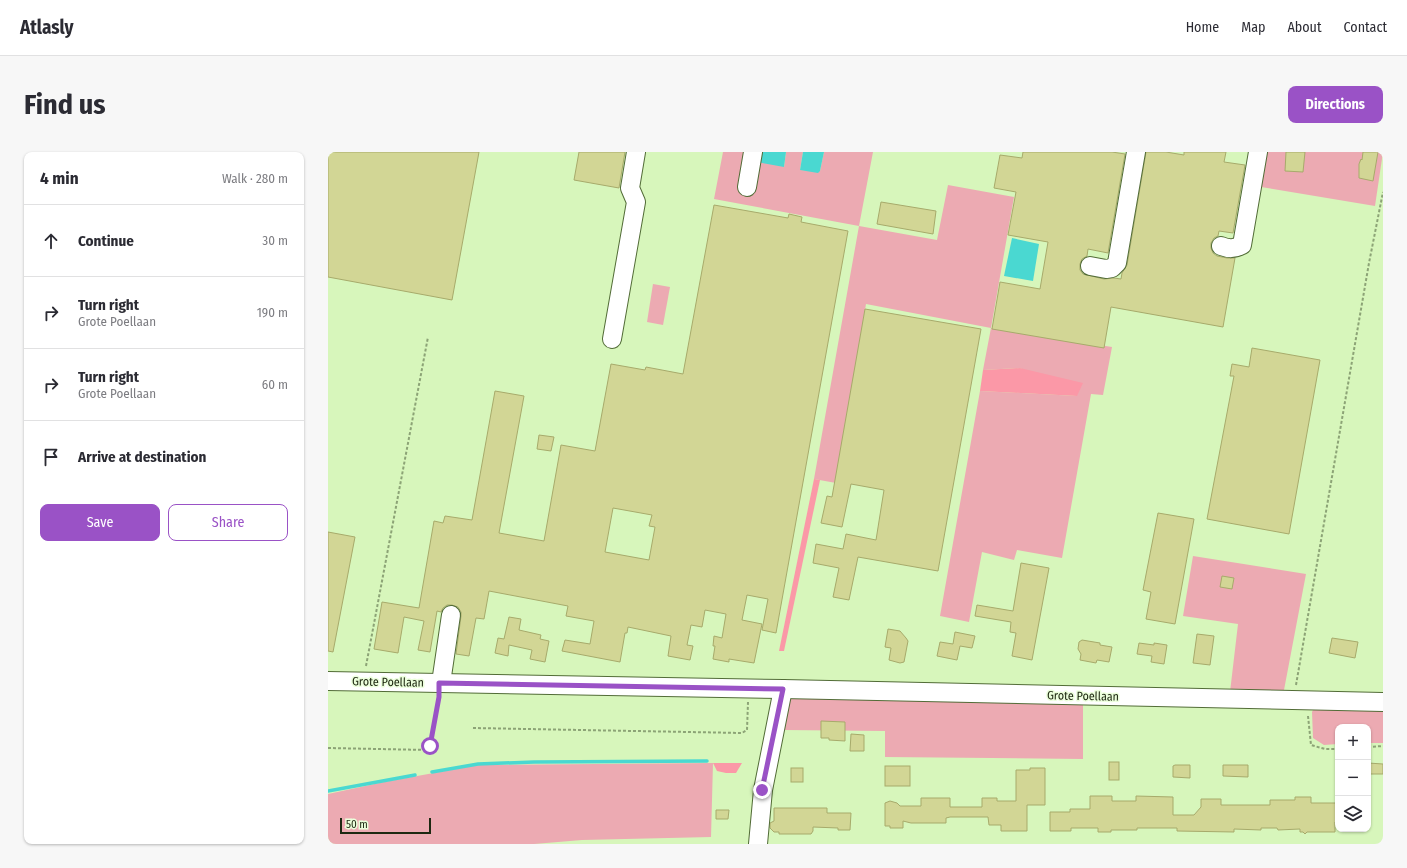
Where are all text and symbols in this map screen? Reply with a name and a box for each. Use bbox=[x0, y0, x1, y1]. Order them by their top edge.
text: Atlasly bbox=[20, 16, 74, 39]
text: Home bbox=[1186, 19, 1219, 36]
text: Map bbox=[1241, 19, 1265, 36]
text: About bbox=[1287, 19, 1322, 36]
text: Contact bbox=[1344, 19, 1387, 36]
button: Directions bbox=[1288, 86, 1383, 123]
text: Find us bbox=[24, 88, 106, 121]
text: 4 min bbox=[40, 168, 79, 189]
text: Walk · 280 m bbox=[222, 171, 288, 186]
icon: ahead bbox=[40, 230, 62, 252]
text: Continue bbox=[78, 232, 134, 250]
text: 30 m bbox=[262, 233, 288, 248]
text: Turn right bbox=[78, 296, 139, 314]
icon: right bbox=[40, 302, 62, 324]
text: 190 m bbox=[257, 305, 288, 320]
text: Grote Poellaan bbox=[78, 314, 156, 329]
text: Turn right bbox=[78, 368, 139, 386]
icon: right bbox=[40, 374, 62, 396]
text: 60 m bbox=[262, 377, 288, 392]
text: Grote Poellaan bbox=[78, 386, 156, 401]
icon: arrive bbox=[40, 446, 62, 468]
text: Arrive at destination bbox=[78, 448, 206, 466]
button: Save bbox=[40, 504, 160, 541]
button: Share bbox=[168, 504, 288, 541]
street label: Grote Poellaan bbox=[352, 674, 424, 690]
street label: Grote Poellaan bbox=[1047, 688, 1119, 704]
map controls bbox=[1335, 724, 1371, 832]
button: + bbox=[1335, 724, 1371, 760]
route start bbox=[421, 737, 439, 755]
button: − bbox=[1335, 760, 1371, 796]
route end bbox=[753, 781, 771, 799]
button: layers bbox=[1335, 796, 1371, 832]
scale bar bbox=[340, 816, 431, 835]
text: 50 m bbox=[346, 818, 368, 831]

